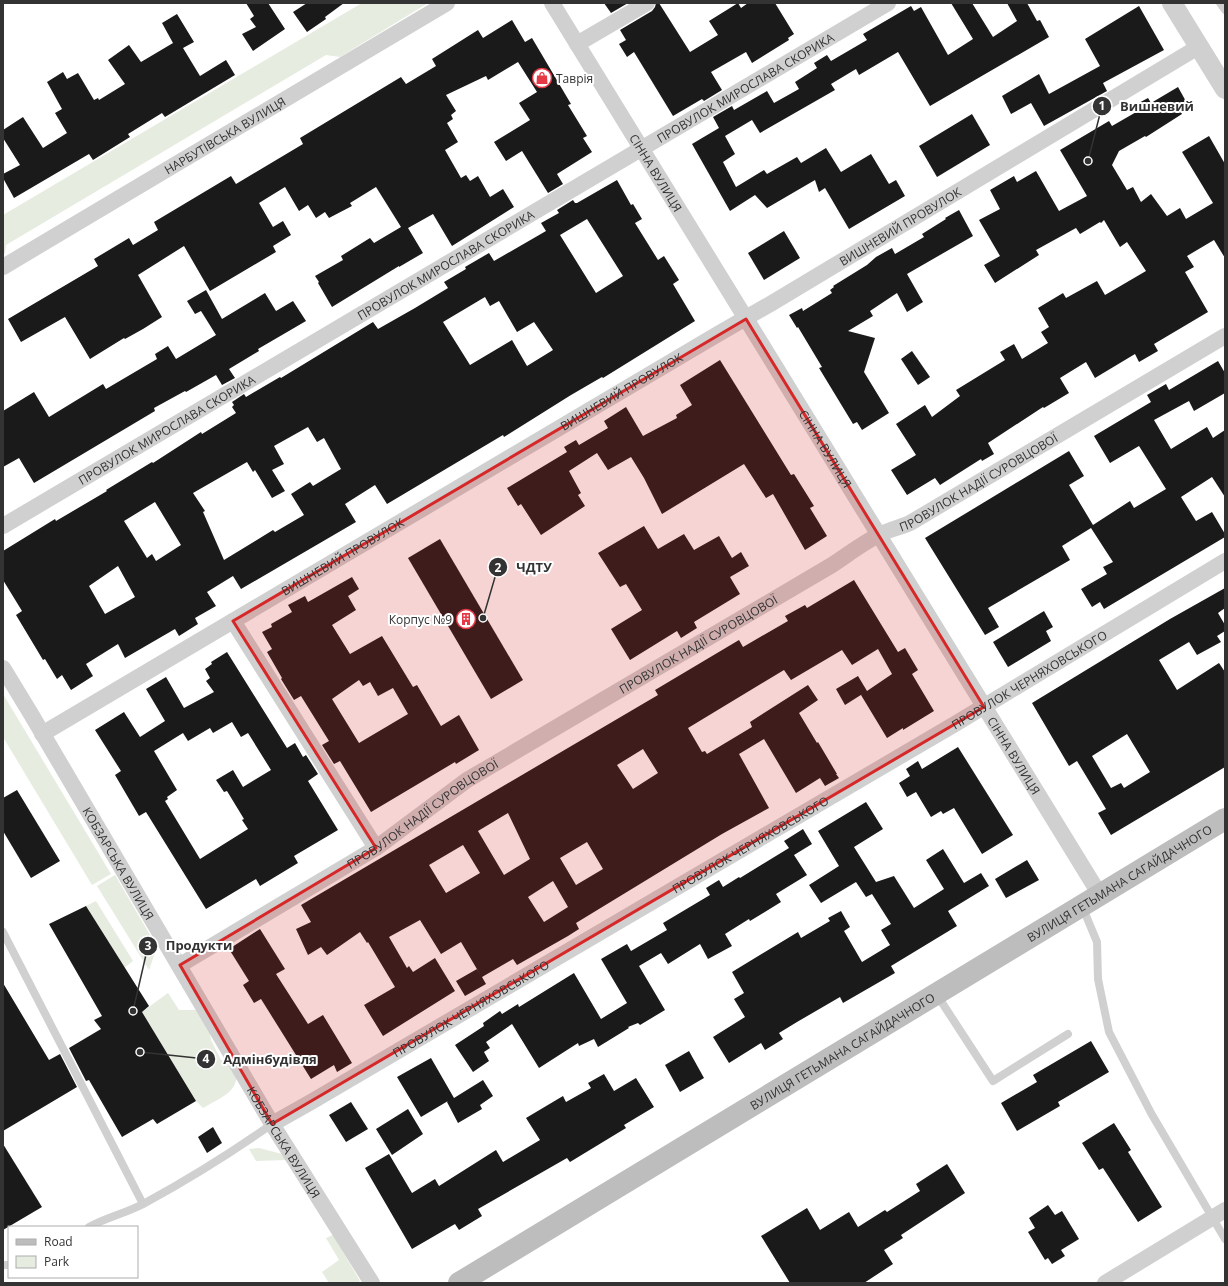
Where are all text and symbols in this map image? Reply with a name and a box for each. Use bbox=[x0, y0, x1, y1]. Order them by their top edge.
street label: ПРОВУЛОК МИРОСЛАВА СКОРИКА bbox=[653, 28, 837, 146]
shop icon: Таврія bbox=[531, 67, 553, 89]
place label: Таврія bbox=[556, 70, 593, 87]
street label: НАРБУТІВСЬКА ВУЛИЦЯ bbox=[161, 92, 289, 178]
callout: Вишневий bbox=[1092, 94, 1202, 119]
text: 1 bbox=[1099, 97, 1105, 114]
text: Вишневий bbox=[1120, 97, 1194, 115]
street label: СІННА ВУЛИЦЯ bbox=[626, 130, 687, 215]
street label: ВИШНЕВИЙ ПРОВУЛОК bbox=[836, 183, 965, 269]
street label: ПРОВУЛОК МИРОСЛАВА СКОРИКА bbox=[354, 205, 537, 323]
street label: ВИШНЕВИЙ ПРОВУЛОК bbox=[557, 348, 686, 434]
street label: ПРОВУЛОК МИРОСЛАВА СКОРИКА bbox=[75, 370, 259, 488]
street label: СІННА ВУЛИЦЯ bbox=[795, 406, 856, 491]
street label: ПРОВУЛОК НАДІЇ СУРОВЦОВОЇ bbox=[897, 429, 1061, 535]
street label: ВИШНЕВИЙ ПРОВУЛОК bbox=[278, 513, 407, 599]
callout: ЧДТУ bbox=[488, 555, 559, 580]
text: ЧДТУ bbox=[516, 558, 552, 576]
text: 2 bbox=[495, 559, 502, 576]
street label: ПРОВУЛОК НАДІЇ СУРОВЦОВОЇ bbox=[616, 590, 781, 697]
building icon: Корпус №9 bbox=[455, 608, 477, 630]
place label: Корпус №9 bbox=[389, 611, 452, 628]
street label: ПРОВУЛОК ЧЕРНЯХОВСЬКОГО bbox=[948, 626, 1110, 733]
street label: СІННА ВУЛИЦЯ bbox=[984, 713, 1045, 798]
street label: ПРОВУЛОК НАДІЇ СУРОВЦОВОЇ bbox=[343, 755, 502, 872]
street label: ПРОВУЛОК ЧЕРНЯХОВСЬКОГО bbox=[669, 792, 832, 897]
street label: КОБЗАРСЬКА ВУЛИЦЯ bbox=[79, 804, 159, 923]
street label: ВУЛИЦЯ ГЕТЬМАНА САГАЙДАЧНОГО bbox=[1024, 820, 1215, 946]
callout: Продукти bbox=[138, 933, 241, 958]
text: Продукти bbox=[166, 936, 232, 954]
text: 3 bbox=[145, 937, 152, 954]
street label: ПРОВУЛОК ЧЕРНЯХОВСЬКОГО bbox=[389, 956, 552, 1061]
street label: ВУЛИЦЯ ГЕТЬМАНА САГАЙДАЧНОГО bbox=[746, 988, 938, 1113]
callout: Адмінбудівля bbox=[196, 1047, 325, 1072]
text: 4 bbox=[203, 1050, 210, 1067]
text: Адмінбудівля bbox=[223, 1050, 317, 1068]
street label: КОБЗАРСЬКА ВУЛИЦЯ bbox=[243, 1083, 325, 1201]
legend bbox=[8, 1226, 138, 1278]
text: Road bbox=[44, 1233, 73, 1250]
text: Park bbox=[44, 1253, 70, 1270]

